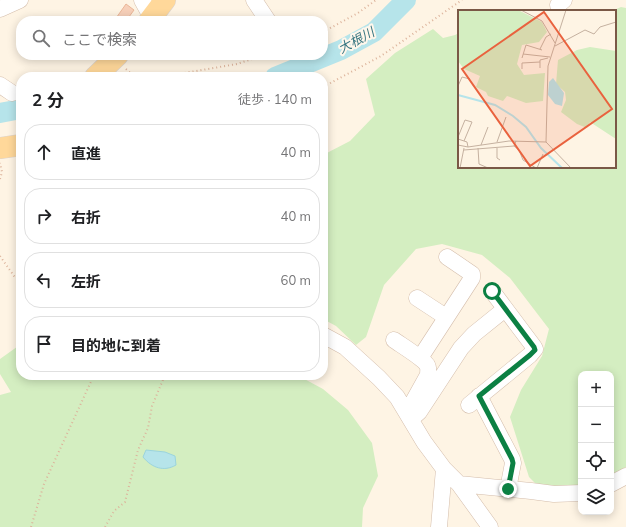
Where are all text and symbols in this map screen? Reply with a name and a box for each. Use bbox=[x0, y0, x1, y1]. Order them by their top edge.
inset map bbox=[458, 10, 616, 168]
search box bbox=[16, 16, 328, 60]
water label: 大根川 bbox=[335, 23, 379, 56]
icon: search bbox=[30, 27, 52, 49]
text: ここで検索 bbox=[62, 30, 137, 49]
text: 2 分 bbox=[32, 89, 64, 110]
text: 徒歩 · 140 m bbox=[238, 91, 312, 107]
icon: ahead bbox=[33, 141, 55, 163]
text: 直進 bbox=[71, 144, 101, 163]
text: 40 m bbox=[281, 144, 311, 160]
icon: right bbox=[33, 205, 55, 227]
text: 右折 bbox=[71, 208, 101, 227]
text: 40 m bbox=[281, 208, 311, 224]
icon: left bbox=[33, 269, 55, 291]
text: 左折 bbox=[71, 272, 101, 291]
text: 60 m bbox=[281, 272, 311, 288]
route start bbox=[483, 282, 501, 300]
icon: arrive bbox=[33, 333, 55, 355]
text: 目的地に到着 bbox=[71, 336, 161, 355]
map controls bbox=[578, 371, 614, 515]
button: + bbox=[578, 371, 614, 407]
button: − bbox=[578, 407, 614, 443]
button: locate bbox=[578, 443, 614, 479]
button: layers bbox=[578, 479, 614, 515]
route end bbox=[499, 480, 517, 498]

